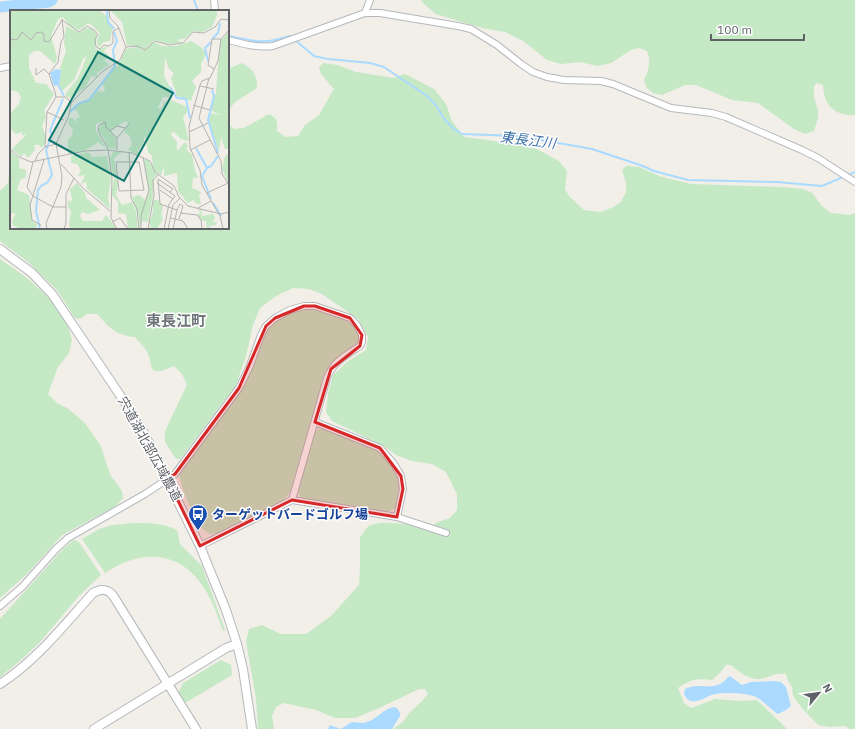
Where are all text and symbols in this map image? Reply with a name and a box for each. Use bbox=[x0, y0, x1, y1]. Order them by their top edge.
inset map bbox=[10, 10, 229, 229]
scale bar bbox=[711, 16, 804, 42]
text: 100 m bbox=[717, 22, 752, 37]
water label: 東長江川 bbox=[499, 128, 559, 153]
district label: 東長江町 bbox=[146, 311, 206, 330]
street label: 宍道湖北部広域農道 bbox=[114, 394, 186, 504]
bus stop icon: ターゲットバードゴルフ場 bbox=[187, 503, 209, 531]
place label: ターゲットバードゴルフ場 bbox=[212, 506, 368, 523]
north arrow bbox=[799, 673, 839, 713]
text: N bbox=[820, 681, 836, 695]

